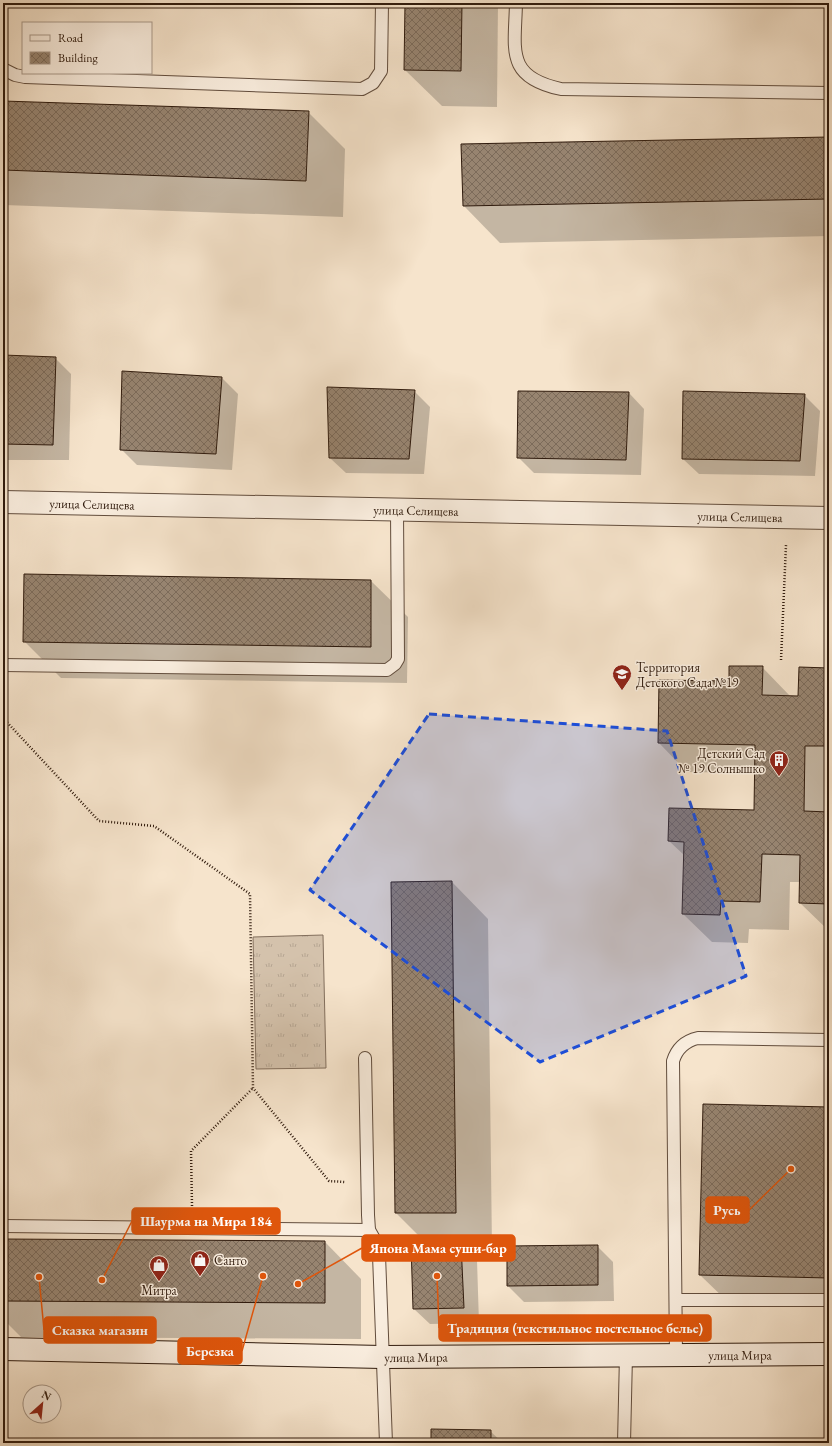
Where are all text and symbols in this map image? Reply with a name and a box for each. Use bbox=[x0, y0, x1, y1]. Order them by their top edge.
legend bbox=[22, 22, 152, 74]
text: Road bbox=[58, 30, 84, 46]
text: Building bbox=[58, 50, 99, 66]
street label: улица Селищева bbox=[49, 494, 136, 513]
street label: улица Селищева bbox=[373, 501, 460, 519]
street label: улица Селищева bbox=[697, 507, 783, 526]
place label: Территория Детского Сада №19 bbox=[636, 659, 739, 691]
school or university icon: Территория Детского Сада №19 bbox=[611, 663, 633, 691]
place label: Детский Сад № 19 Солнышко bbox=[678, 745, 765, 777]
building icon: Детский Сад № 19 Солнышко bbox=[768, 749, 790, 777]
callout: Русь bbox=[706, 1197, 749, 1223]
text: Русь bbox=[713, 1201, 741, 1219]
callout: Шаурма на Мира 184 bbox=[132, 1208, 280, 1234]
text: Шаурма на Мира 184 bbox=[140, 1212, 272, 1230]
callout: Япона Мама суши-бар bbox=[362, 1235, 515, 1261]
text: Япона Мама суши-бар bbox=[368, 1239, 507, 1257]
shop icon: Санто bbox=[189, 1249, 211, 1277]
place label: Санто bbox=[214, 1252, 247, 1269]
shop icon: Митра bbox=[148, 1254, 170, 1282]
place label: Митра bbox=[141, 1282, 178, 1299]
callout: Традиция (текстильное постельное белье) bbox=[439, 1315, 711, 1341]
callout: Сказка магазин bbox=[44, 1317, 156, 1343]
text: Традиция (текстильное постельное белье) bbox=[447, 1319, 703, 1337]
text: Сказка магазин bbox=[52, 1321, 148, 1339]
callout: Березка bbox=[178, 1338, 242, 1364]
text: Березка bbox=[186, 1342, 235, 1360]
street label: улица Мира bbox=[708, 1346, 772, 1363]
street label: улица Мира bbox=[384, 1348, 448, 1365]
north arrow bbox=[22, 1384, 62, 1424]
text: N bbox=[39, 1387, 54, 1403]

